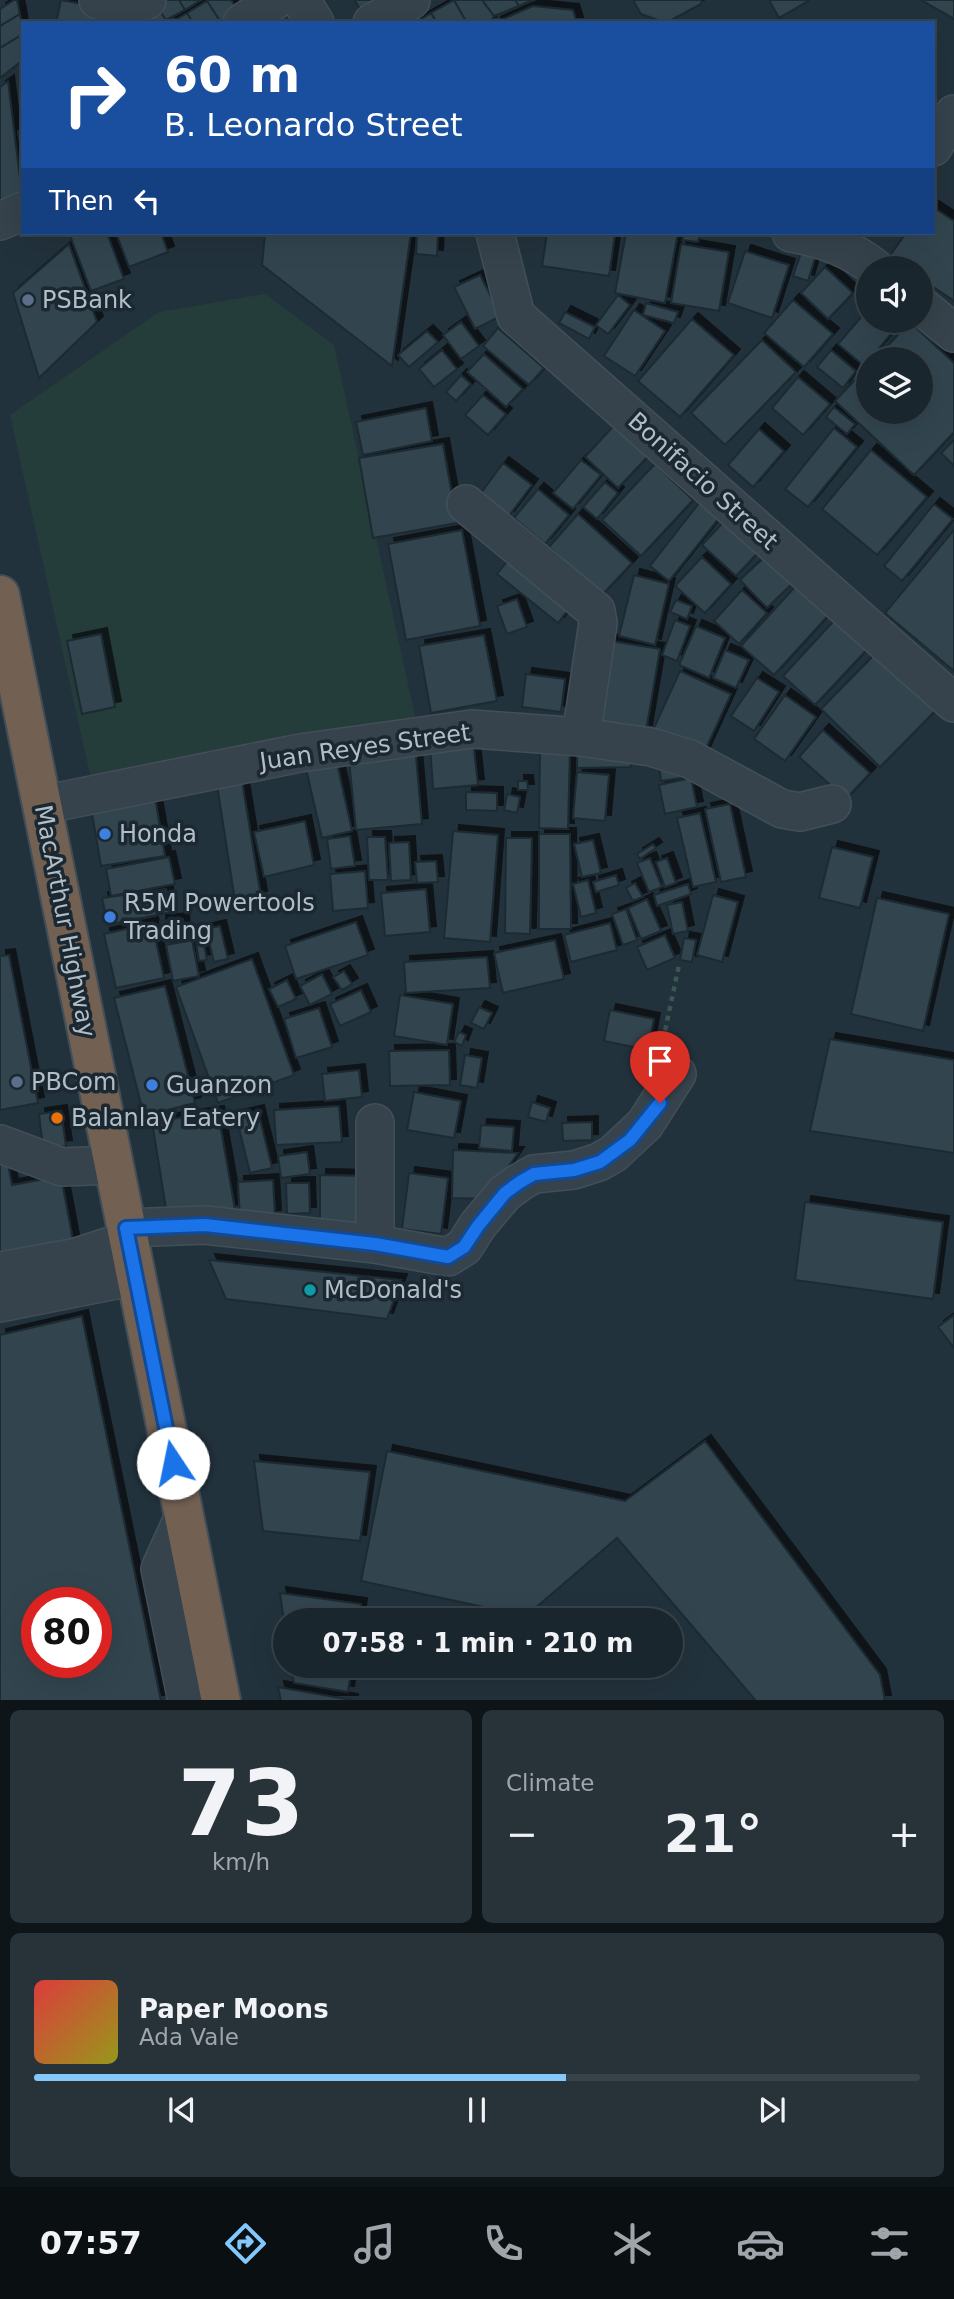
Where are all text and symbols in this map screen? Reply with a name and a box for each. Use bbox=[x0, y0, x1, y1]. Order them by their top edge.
text: 60 m bbox=[164, 47, 300, 104]
icon: right bbox=[49, 49, 140, 140]
text: B. Leonardo Street bbox=[164, 106, 463, 144]
icon: left bbox=[128, 182, 166, 220]
text: Then bbox=[49, 186, 114, 216]
map controls bbox=[856, 256, 933, 424]
button: sound bbox=[856, 256, 933, 333]
place label: PSBank bbox=[42, 286, 132, 314]
marker: PSBank bbox=[20, 292, 36, 308]
button: layers bbox=[856, 347, 933, 424]
street label: Bonifacio Street bbox=[623, 407, 783, 555]
street label: Juan Reyes Street bbox=[256, 718, 472, 776]
street label: MacArthur Highway bbox=[29, 803, 101, 1039]
place label: Honda bbox=[119, 820, 197, 848]
marker: Honda bbox=[97, 826, 113, 842]
place label: R5M Powertools Trading bbox=[123, 889, 315, 945]
marker: R5M Powertools Trading bbox=[102, 909, 118, 925]
pin bbox=[630, 1031, 690, 1103]
icon: arrive bbox=[641, 1042, 679, 1080]
place label: PBCom bbox=[31, 1068, 116, 1096]
place label: Guanzon bbox=[166, 1071, 272, 1099]
marker: PBCom bbox=[9, 1074, 25, 1090]
marker: Guanzon bbox=[144, 1077, 160, 1093]
place label: Balanlay Eatery bbox=[71, 1104, 260, 1132]
marker: Balanlay Eatery bbox=[49, 1110, 65, 1126]
place label: McDonald's bbox=[324, 1276, 462, 1304]
marker: McDonald's bbox=[302, 1282, 318, 1298]
position arrow bbox=[136, 1426, 210, 1500]
speed limit sign: 80 bbox=[21, 1587, 112, 1678]
text: 07:58 · 1 min · 210 m bbox=[323, 1628, 633, 1658]
text: 73 bbox=[178, 1751, 304, 1856]
text: Climate bbox=[506, 1770, 595, 1796]
text: 21° bbox=[664, 1804, 762, 1864]
text: − bbox=[506, 1812, 538, 1856]
text: + bbox=[888, 1812, 920, 1856]
text: km/h bbox=[212, 1849, 270, 1875]
text: Paper Moons bbox=[139, 1994, 329, 2024]
text: Ada Vale bbox=[139, 2024, 239, 2050]
icon: previous bbox=[163, 2091, 201, 2129]
icon: pause bbox=[458, 2091, 496, 2129]
icon: next bbox=[753, 2091, 791, 2129]
icon: directions bbox=[221, 2219, 270, 2268]
icon: music bbox=[350, 2219, 399, 2268]
icon: phone bbox=[479, 2219, 528, 2268]
icon: climate bbox=[608, 2219, 657, 2268]
icon: car bbox=[736, 2219, 785, 2268]
icon: filters bbox=[865, 2219, 914, 2268]
text: 07:57 bbox=[40, 2224, 142, 2262]

